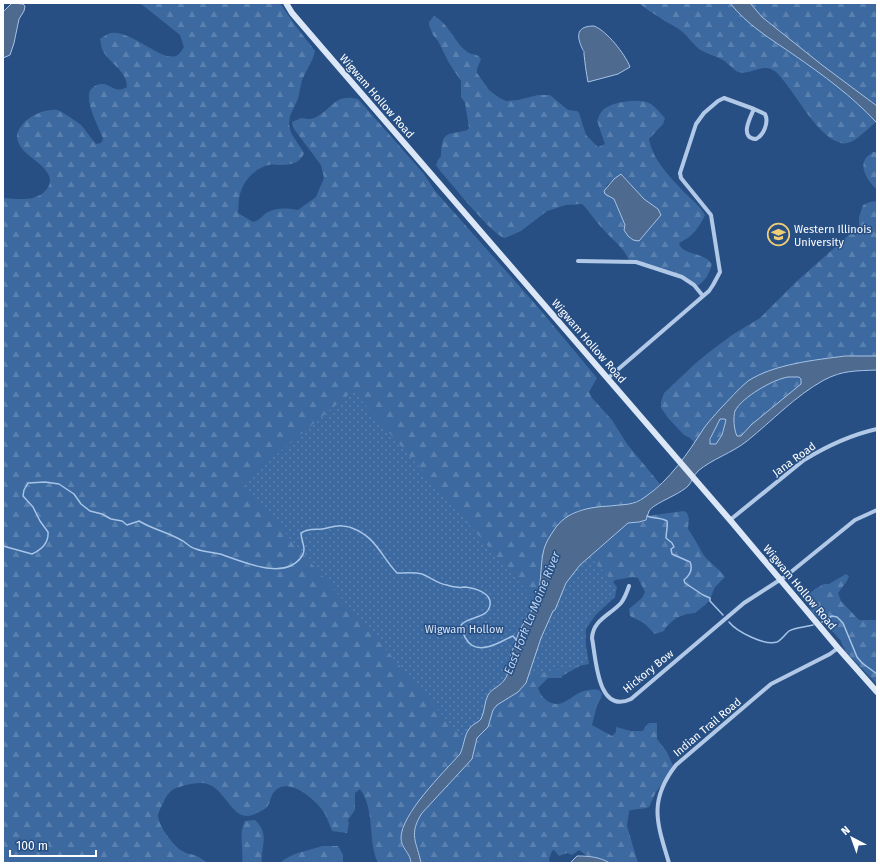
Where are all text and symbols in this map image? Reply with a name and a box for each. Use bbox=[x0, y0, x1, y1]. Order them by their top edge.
street label: Wigwam Hollow Road bbox=[337, 52, 417, 141]
school or university icon: Western Illinois University bbox=[765, 222, 791, 248]
place label: Western Illinois University bbox=[794, 223, 871, 249]
street label: Wigwam Hollow Road bbox=[549, 297, 629, 386]
street label: Jana Road bbox=[770, 439, 818, 479]
street label: Wigwam Hollow Road bbox=[760, 542, 839, 632]
water label: East Fork La Moine River bbox=[501, 549, 563, 676]
park label: Wigwam Hollow bbox=[425, 623, 503, 636]
street label: Hickory Bow bbox=[620, 647, 676, 696]
street label: Indian Trail Road bbox=[671, 695, 744, 760]
north arrow bbox=[832, 818, 872, 858]
text: N bbox=[839, 824, 853, 838]
scale bar bbox=[10, 832, 96, 858]
text: 100 m bbox=[16, 839, 48, 853]

